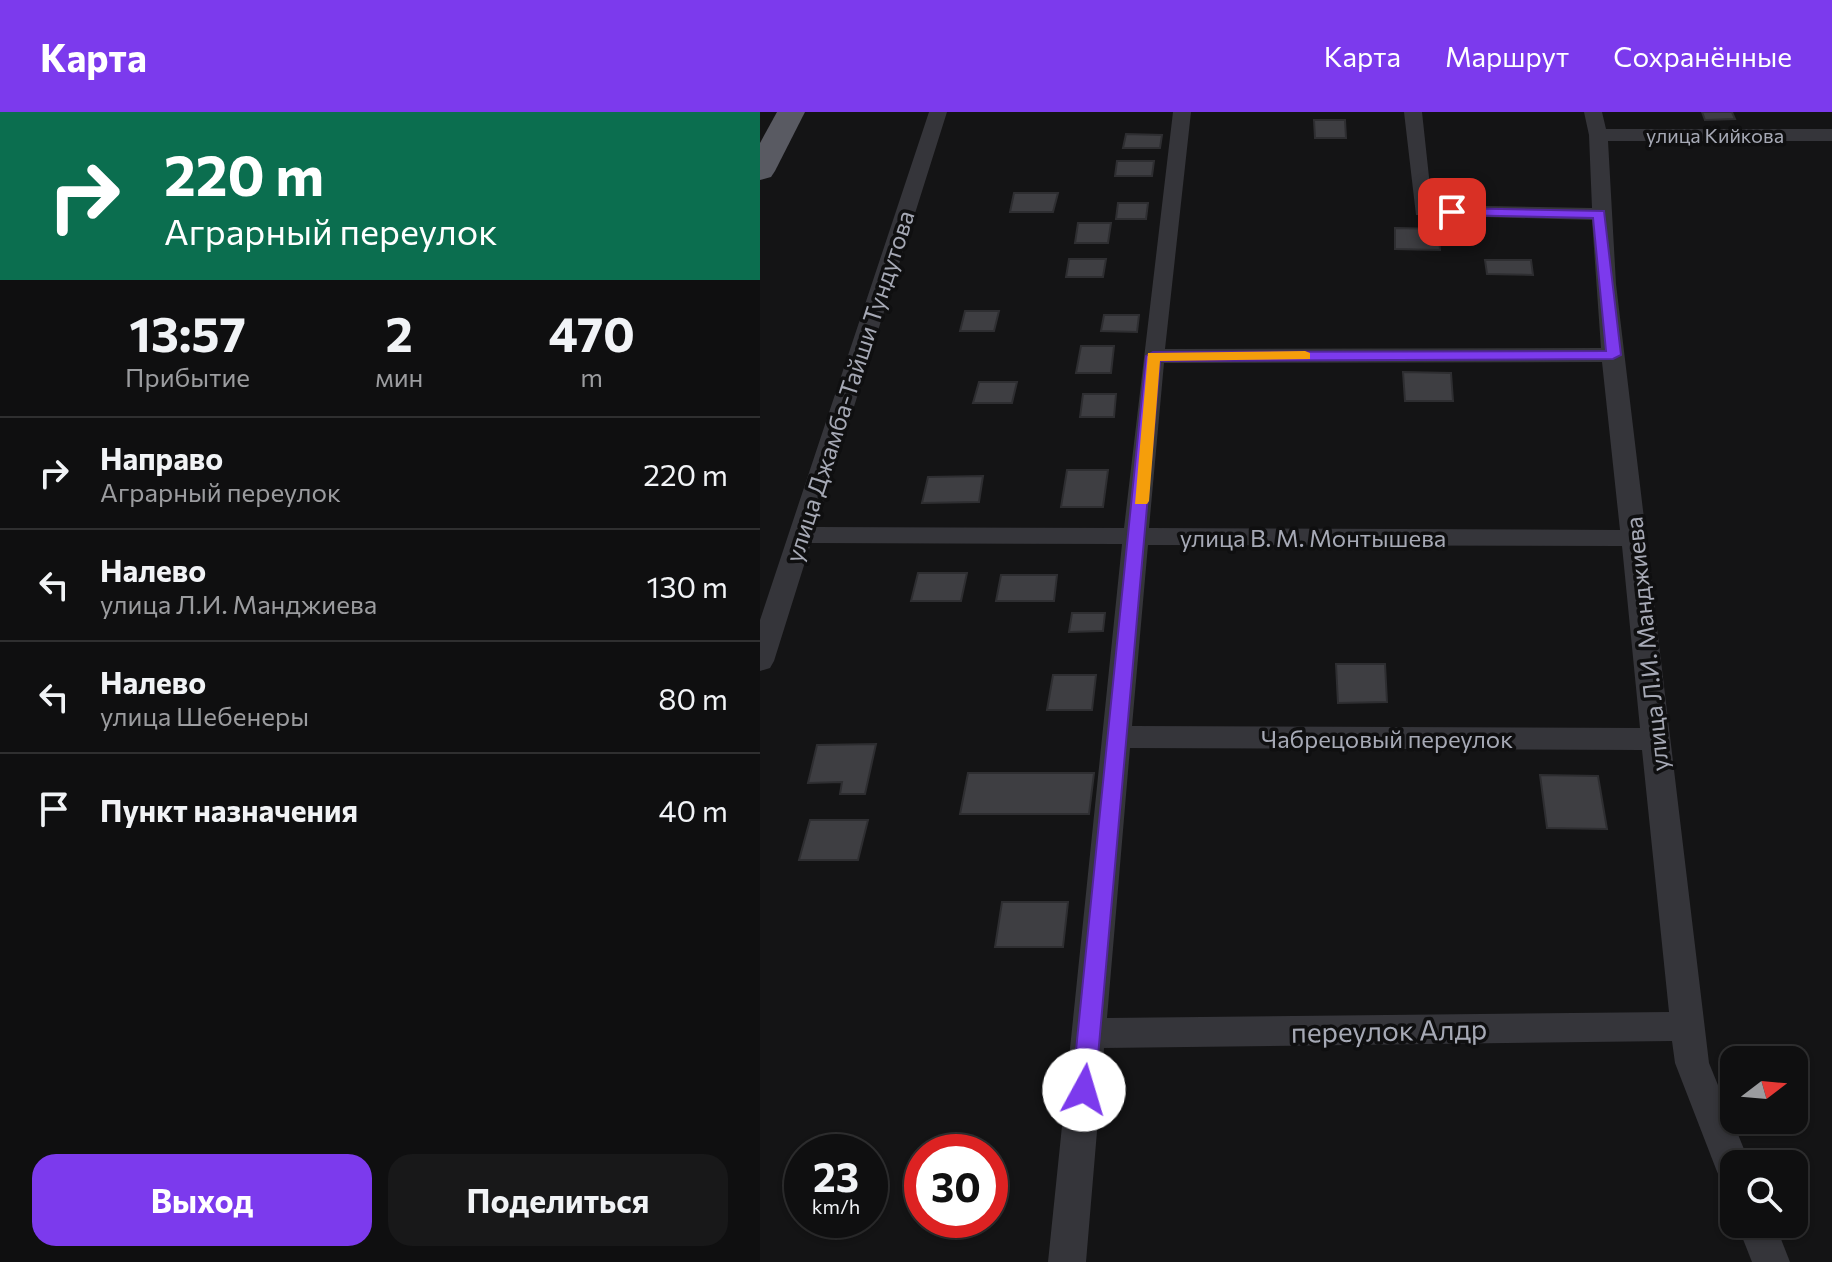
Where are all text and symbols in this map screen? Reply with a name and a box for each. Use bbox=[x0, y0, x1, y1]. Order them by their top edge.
text: Карта bbox=[40, 33, 147, 80]
text: Карта bbox=[1324, 39, 1401, 73]
text: Маршрут bbox=[1445, 39, 1569, 73]
text: Сохранённые bbox=[1613, 39, 1792, 73]
street label: улица Кийкова bbox=[1646, 123, 1784, 147]
text: 220 m bbox=[164, 139, 324, 208]
icon: right bbox=[32, 144, 136, 248]
pin bbox=[1418, 178, 1486, 246]
icon: arrive bbox=[1430, 190, 1474, 234]
street label: улица Джамба-Тайши Тундутова bbox=[778, 206, 920, 566]
text: Аграрный переулок bbox=[164, 208, 498, 252]
text: 13:57 bbox=[129, 303, 246, 362]
text: 2 bbox=[386, 303, 413, 362]
text: 470 bbox=[548, 303, 635, 362]
text: Прибытие bbox=[125, 361, 250, 392]
text: мин bbox=[375, 361, 423, 392]
text: m bbox=[580, 361, 603, 392]
text: Направо bbox=[100, 439, 223, 476]
icon: right bbox=[32, 451, 76, 495]
text: 220 m bbox=[643, 455, 728, 492]
text: Аграрный переулок bbox=[100, 476, 341, 507]
street label: улица Л.И. Манджиева bbox=[1618, 515, 1674, 773]
street label: улица В. М. Монтышева bbox=[1180, 523, 1446, 552]
text: Налево bbox=[100, 551, 206, 588]
icon: left bbox=[32, 563, 76, 607]
text: 130 m bbox=[647, 567, 728, 604]
text: улица Л.И. Манджиева bbox=[100, 588, 377, 619]
text: Налево bbox=[100, 663, 206, 700]
icon: left bbox=[32, 675, 76, 719]
text: 80 m bbox=[658, 679, 728, 716]
text: улица Шебенеры bbox=[100, 700, 309, 731]
street label: Чабрецовый переулок bbox=[1261, 724, 1513, 753]
icon: arrive bbox=[32, 787, 76, 831]
text: Пункт назначения bbox=[100, 791, 358, 828]
text: 40 m bbox=[659, 791, 728, 828]
street label: переулок Алдр bbox=[1290, 1011, 1488, 1049]
north arrow bbox=[1720, 1046, 1808, 1134]
map controls bbox=[1720, 1046, 1808, 1238]
position arrow bbox=[1042, 1048, 1126, 1132]
speed limit sign: 30 bbox=[904, 1134, 1008, 1238]
button: search bbox=[1720, 1150, 1808, 1238]
text: 23 bbox=[813, 1151, 859, 1200]
button: Выход bbox=[32, 1154, 372, 1246]
button: Поделиться bbox=[388, 1154, 728, 1246]
text: km/h bbox=[812, 1194, 860, 1218]

